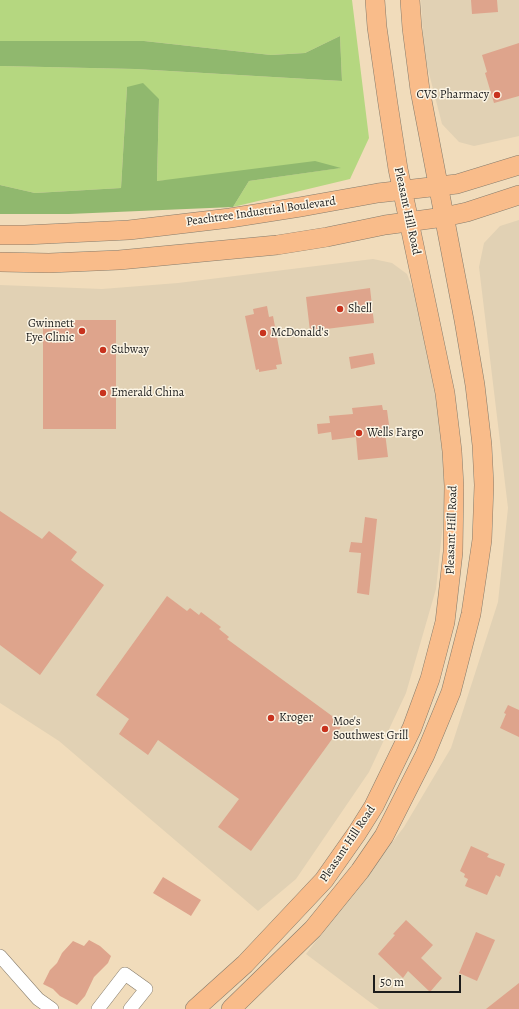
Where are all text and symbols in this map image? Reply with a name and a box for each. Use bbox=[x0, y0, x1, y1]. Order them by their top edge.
place label: CVS Pharmacy bbox=[416, 88, 489, 102]
marker: CVS Pharmacy bbox=[492, 90, 502, 100]
street label: Pleasant Hill Road bbox=[391, 166, 423, 256]
street label: Peachtree Industrial Boulevard bbox=[185, 194, 337, 230]
place label: Shell bbox=[348, 302, 372, 316]
marker: Shell bbox=[335, 304, 345, 314]
place label: Gwinnett Eye Clinic bbox=[25, 317, 74, 345]
marker: Gwinnett Eye Clinic bbox=[77, 326, 87, 336]
place label: McDonald's bbox=[271, 326, 329, 340]
marker: McDonald's bbox=[258, 328, 268, 338]
place label: Subway bbox=[111, 343, 149, 357]
marker: Subway bbox=[98, 345, 108, 355]
place label: Emerald China bbox=[111, 386, 184, 400]
marker: Emerald China bbox=[98, 388, 108, 398]
place label: Wells Fargo bbox=[367, 426, 424, 440]
marker: Wells Fargo bbox=[354, 428, 364, 438]
street label: Pleasant Hill Road bbox=[443, 485, 461, 575]
place label: Kroger bbox=[279, 711, 313, 725]
marker: Kroger bbox=[266, 713, 276, 723]
place label: Moe's Southwest Grill bbox=[333, 715, 408, 743]
marker: Moe's Southwest Grill bbox=[320, 724, 330, 734]
street label: Pleasant Hill Road bbox=[317, 803, 379, 885]
scale bar bbox=[375, 967, 463, 993]
text: 50 m bbox=[380, 974, 404, 990]

